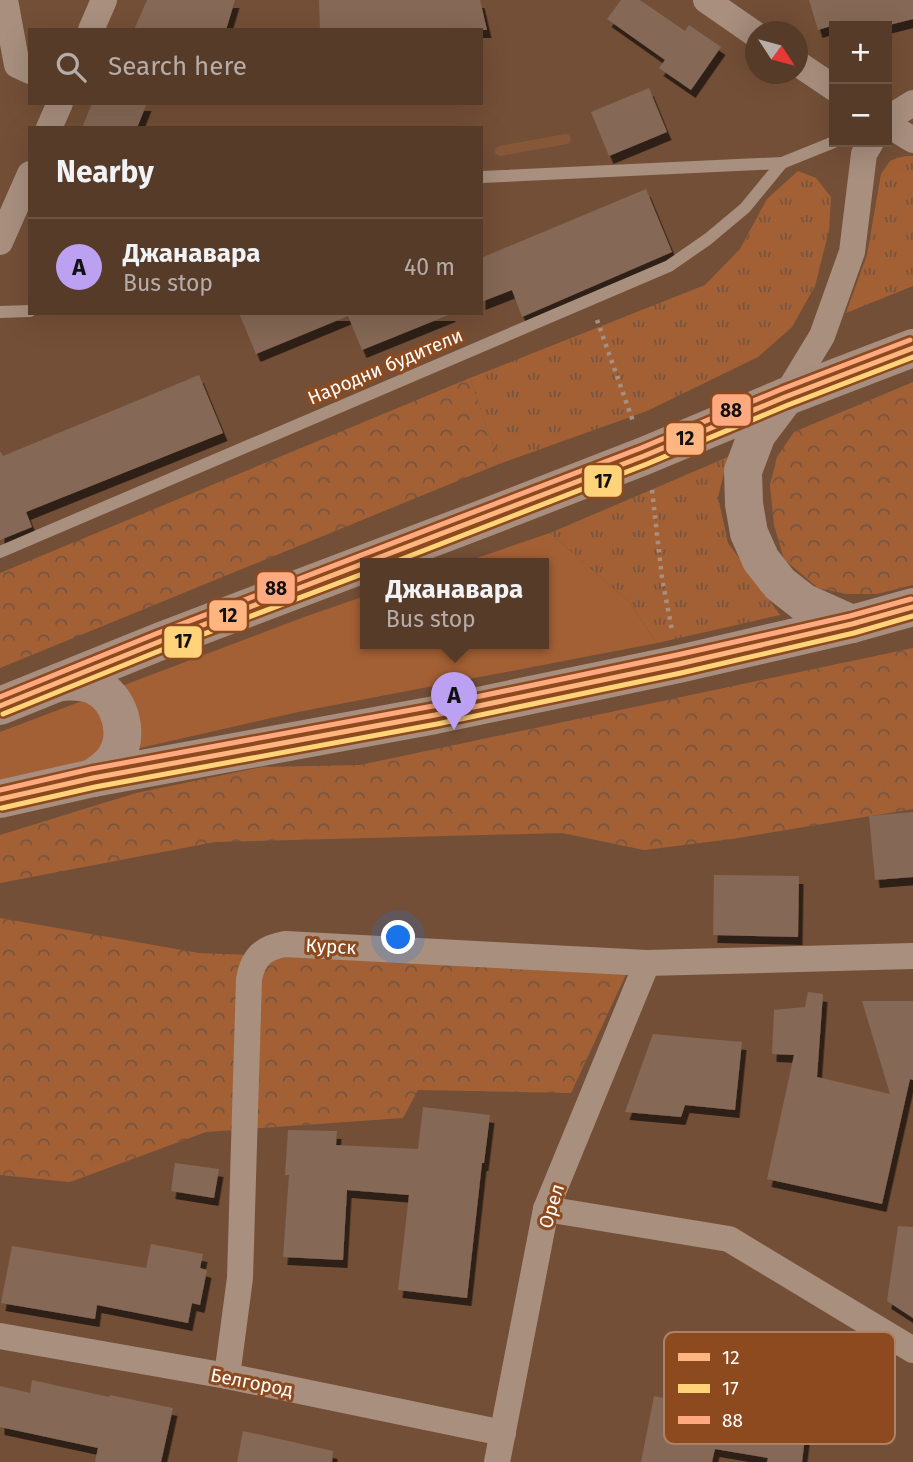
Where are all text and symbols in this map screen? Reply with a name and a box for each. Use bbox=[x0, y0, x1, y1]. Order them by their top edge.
north arrow bbox=[745, 21, 808, 84]
map controls bbox=[829, 21, 892, 147]
button: + bbox=[829, 21, 892, 84]
search box bbox=[28, 28, 483, 105]
icon: search bbox=[52, 48, 90, 86]
text: Search here bbox=[108, 51, 247, 82]
button: − bbox=[829, 84, 892, 147]
text: Nearby bbox=[56, 154, 154, 190]
text: Джанавара bbox=[123, 238, 260, 269]
text: A bbox=[72, 253, 86, 281]
text: 40 m bbox=[404, 253, 455, 281]
text: Bus stop bbox=[123, 269, 213, 297]
street label: Народни будители bbox=[304, 323, 466, 410]
line badge: 88 bbox=[711, 393, 752, 427]
text: 88 bbox=[720, 399, 742, 422]
line badge: 12 bbox=[665, 422, 705, 456]
text: 12 bbox=[676, 427, 694, 450]
line badge: 17 bbox=[583, 464, 623, 498]
text: 17 bbox=[594, 470, 612, 493]
popup bbox=[360, 558, 549, 649]
line badge: 88 bbox=[256, 571, 296, 605]
text: Джанавара bbox=[386, 574, 523, 605]
text: 88 bbox=[265, 577, 287, 600]
line badge: 12 bbox=[208, 599, 248, 632]
text: 12 bbox=[219, 604, 237, 627]
text: Bus stop bbox=[386, 605, 476, 633]
line badge: 17 bbox=[163, 625, 203, 659]
text: 17 bbox=[174, 630, 192, 653]
pin: A bbox=[431, 672, 477, 730]
your location bbox=[381, 920, 415, 954]
street label: Курск bbox=[305, 934, 357, 959]
street label: Орел bbox=[534, 1181, 569, 1231]
legend bbox=[664, 1332, 895, 1444]
text: 12 bbox=[722, 1346, 740, 1369]
street label: Белгород bbox=[209, 1363, 295, 1402]
text: 17 bbox=[722, 1377, 739, 1400]
text: 88 bbox=[722, 1409, 743, 1432]

